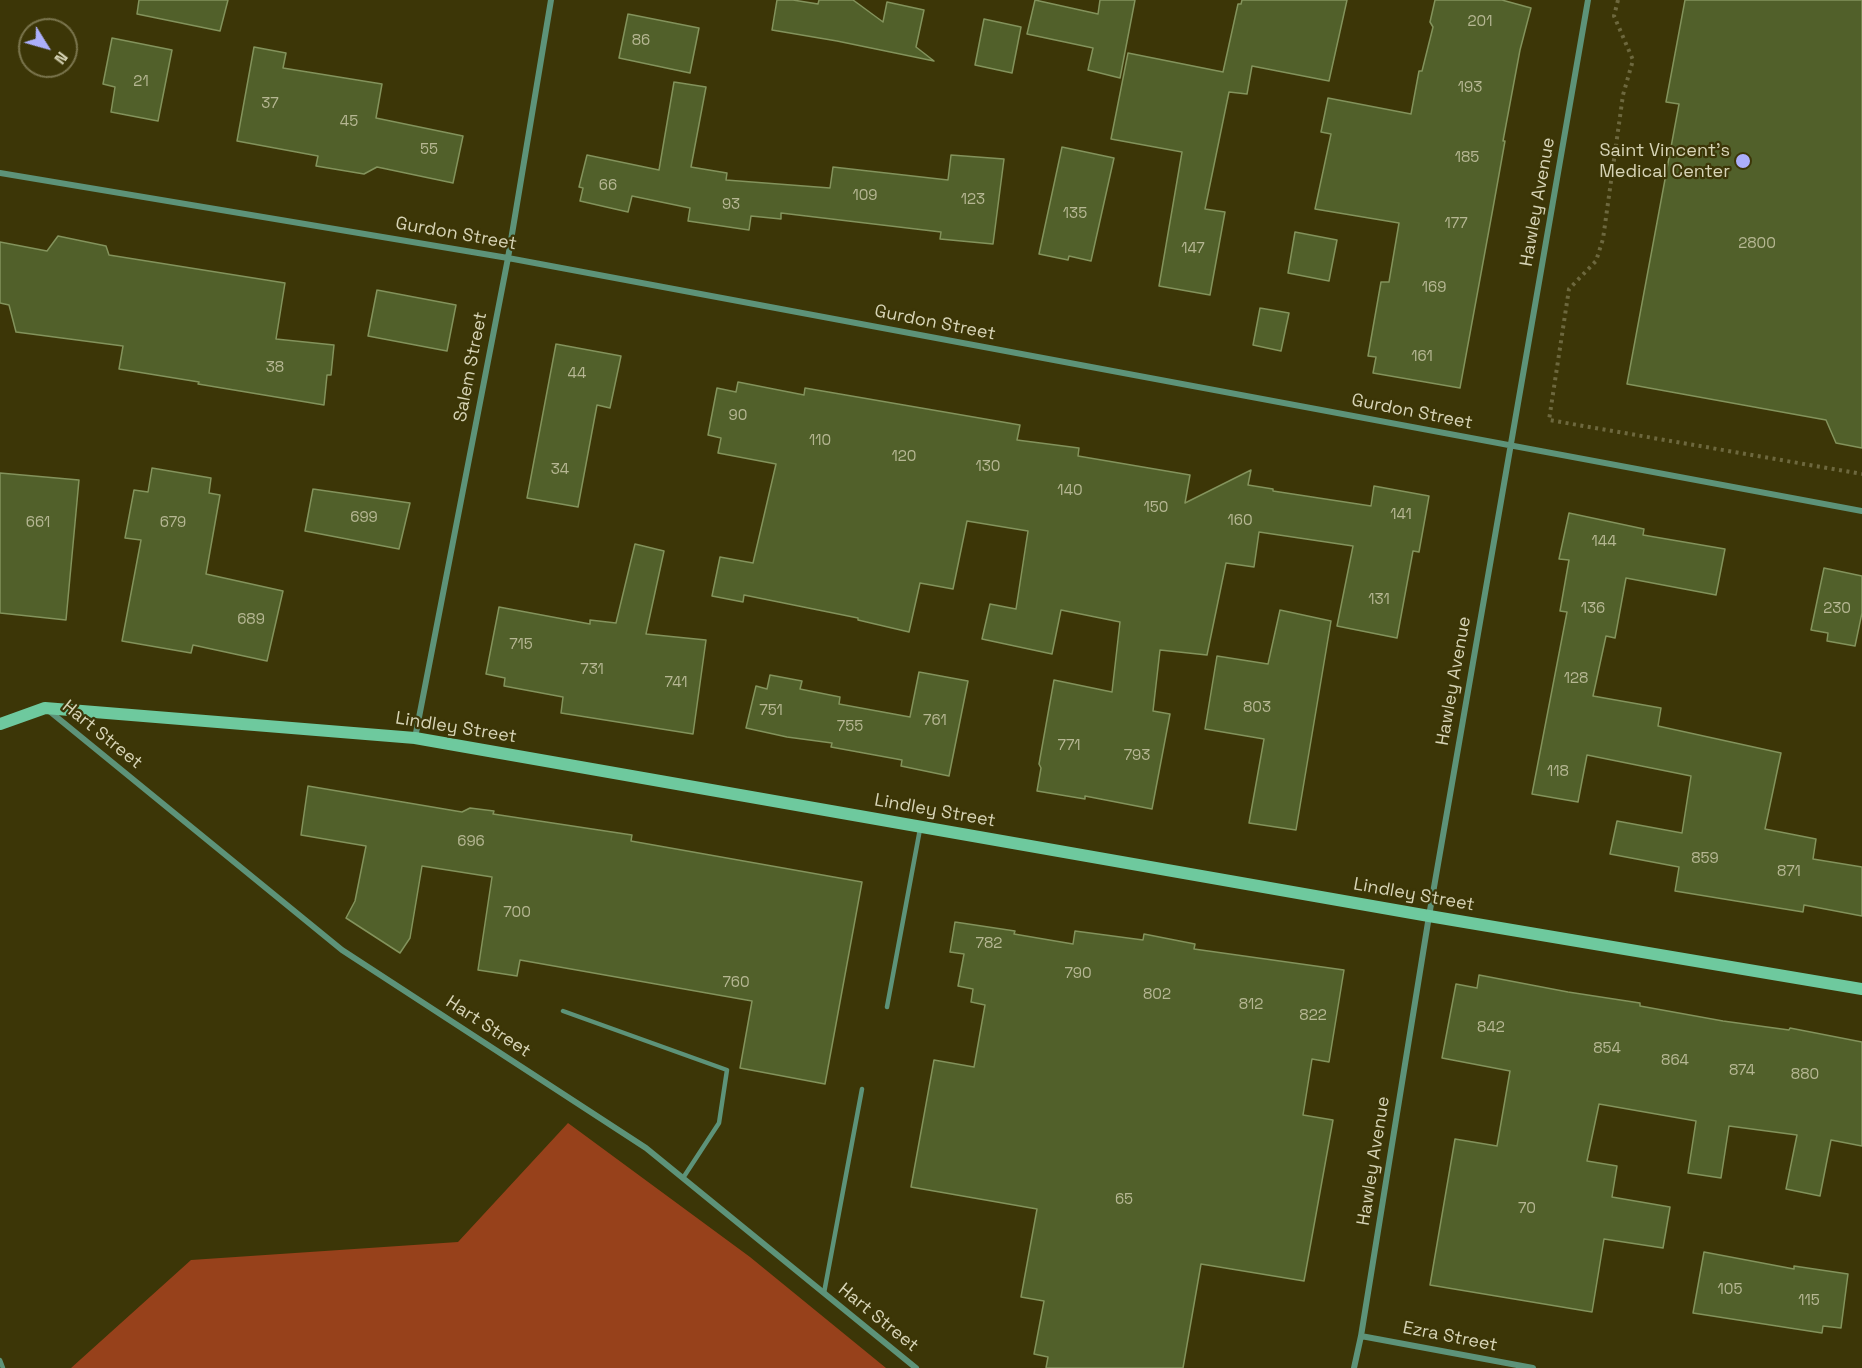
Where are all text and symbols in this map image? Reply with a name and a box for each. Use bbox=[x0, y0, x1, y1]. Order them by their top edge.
house number: 201 bbox=[1468, 13, 1492, 31]
north arrow bbox=[18, 18, 78, 78]
house number: 86 bbox=[632, 32, 650, 50]
text: N bbox=[50, 47, 73, 69]
house number: 21 bbox=[133, 73, 149, 91]
house number: 193 bbox=[1458, 79, 1482, 97]
house number: 37 bbox=[261, 95, 279, 113]
house number: 45 bbox=[340, 113, 358, 131]
street label: Hawley Avenue bbox=[1516, 136, 1560, 268]
place label: Saint Vincent's Medical Center bbox=[1599, 140, 1730, 182]
house number: 55 bbox=[420, 141, 438, 159]
house number: 185 bbox=[1455, 149, 1479, 167]
marker: Saint Vincent's Medical Center bbox=[1734, 152, 1752, 170]
house number: 66 bbox=[599, 177, 617, 195]
house number: 109 bbox=[852, 187, 878, 205]
house number: 123 bbox=[961, 191, 985, 209]
house number: 93 bbox=[722, 196, 740, 214]
house number: 135 bbox=[1063, 205, 1087, 223]
street label: Gurdon Street bbox=[394, 213, 518, 255]
house number: 177 bbox=[1444, 215, 1468, 233]
house number: 2800 bbox=[1738, 235, 1776, 253]
house number: 147 bbox=[1181, 240, 1205, 258]
house number: 169 bbox=[1422, 279, 1446, 297]
street label: Gurdon Street bbox=[873, 301, 997, 345]
street label: Salem Street bbox=[450, 310, 492, 424]
house number: 161 bbox=[1411, 348, 1433, 366]
house number: 38 bbox=[266, 359, 284, 377]
house number: 44 bbox=[568, 365, 586, 383]
street label: Gurdon Street bbox=[1350, 390, 1474, 434]
house number: 90 bbox=[729, 407, 747, 425]
house number: 110 bbox=[809, 432, 831, 450]
house number: 120 bbox=[892, 448, 916, 466]
house number: 130 bbox=[976, 458, 1000, 476]
house number: 34 bbox=[551, 461, 569, 479]
house number: 140 bbox=[1057, 482, 1083, 500]
house number: 150 bbox=[1144, 499, 1168, 517]
house number: 141 bbox=[1390, 506, 1412, 524]
house number: 699 bbox=[350, 509, 378, 527]
house number: 160 bbox=[1227, 512, 1253, 530]
house number: 661 bbox=[26, 514, 50, 532]
house number: 679 bbox=[160, 514, 186, 532]
house number: 144 bbox=[1591, 533, 1617, 551]
house number: 131 bbox=[1368, 591, 1390, 609]
house number: 136 bbox=[1581, 600, 1605, 618]
house number: 230 bbox=[1823, 600, 1851, 618]
house number: 689 bbox=[237, 611, 265, 629]
street label: Hawley Avenue bbox=[1432, 615, 1476, 747]
house number: 715 bbox=[509, 636, 533, 654]
house number: 731 bbox=[580, 661, 604, 679]
house number: 128 bbox=[1564, 670, 1588, 688]
house number: 741 bbox=[665, 674, 687, 692]
street label: Hart Street bbox=[58, 696, 146, 774]
house number: 803 bbox=[1243, 699, 1271, 717]
house number: 751 bbox=[759, 702, 783, 720]
street label: Lindley Street bbox=[394, 708, 518, 748]
house number: 761 bbox=[923, 712, 947, 730]
house number: 755 bbox=[837, 718, 863, 736]
house number: 771 bbox=[1057, 737, 1081, 755]
house number: 793 bbox=[1124, 747, 1150, 765]
house number: 118 bbox=[1547, 763, 1569, 781]
street label: Lindley Street bbox=[873, 790, 997, 832]
house number: 696 bbox=[457, 833, 485, 851]
house number: 859 bbox=[1691, 850, 1719, 868]
house number: 871 bbox=[1777, 863, 1801, 881]
street label: Lindley Street bbox=[1352, 874, 1476, 916]
house number: 700 bbox=[503, 904, 531, 922]
house number: 782 bbox=[976, 935, 1002, 953]
house number: 790 bbox=[1064, 965, 1092, 983]
house number: 760 bbox=[722, 974, 750, 992]
house number: 802 bbox=[1143, 986, 1171, 1004]
street label: Hart Street bbox=[441, 992, 535, 1062]
house number: 812 bbox=[1239, 996, 1263, 1014]
house number: 822 bbox=[1299, 1007, 1327, 1025]
house number: 842 bbox=[1477, 1019, 1505, 1037]
house number: 854 bbox=[1593, 1040, 1621, 1058]
house number: 864 bbox=[1661, 1052, 1689, 1070]
house number: 874 bbox=[1729, 1062, 1755, 1080]
house number: 880 bbox=[1791, 1066, 1819, 1084]
street label: Hawley Avenue bbox=[1353, 1095, 1395, 1227]
house number: 65 bbox=[1115, 1191, 1133, 1209]
house number: 70 bbox=[1518, 1200, 1536, 1218]
street label: Hart Street bbox=[834, 1279, 922, 1357]
house number: 105 bbox=[1718, 1281, 1742, 1299]
house number: 115 bbox=[1798, 1292, 1820, 1310]
street label: Ezra Street bbox=[1401, 1317, 1499, 1357]

